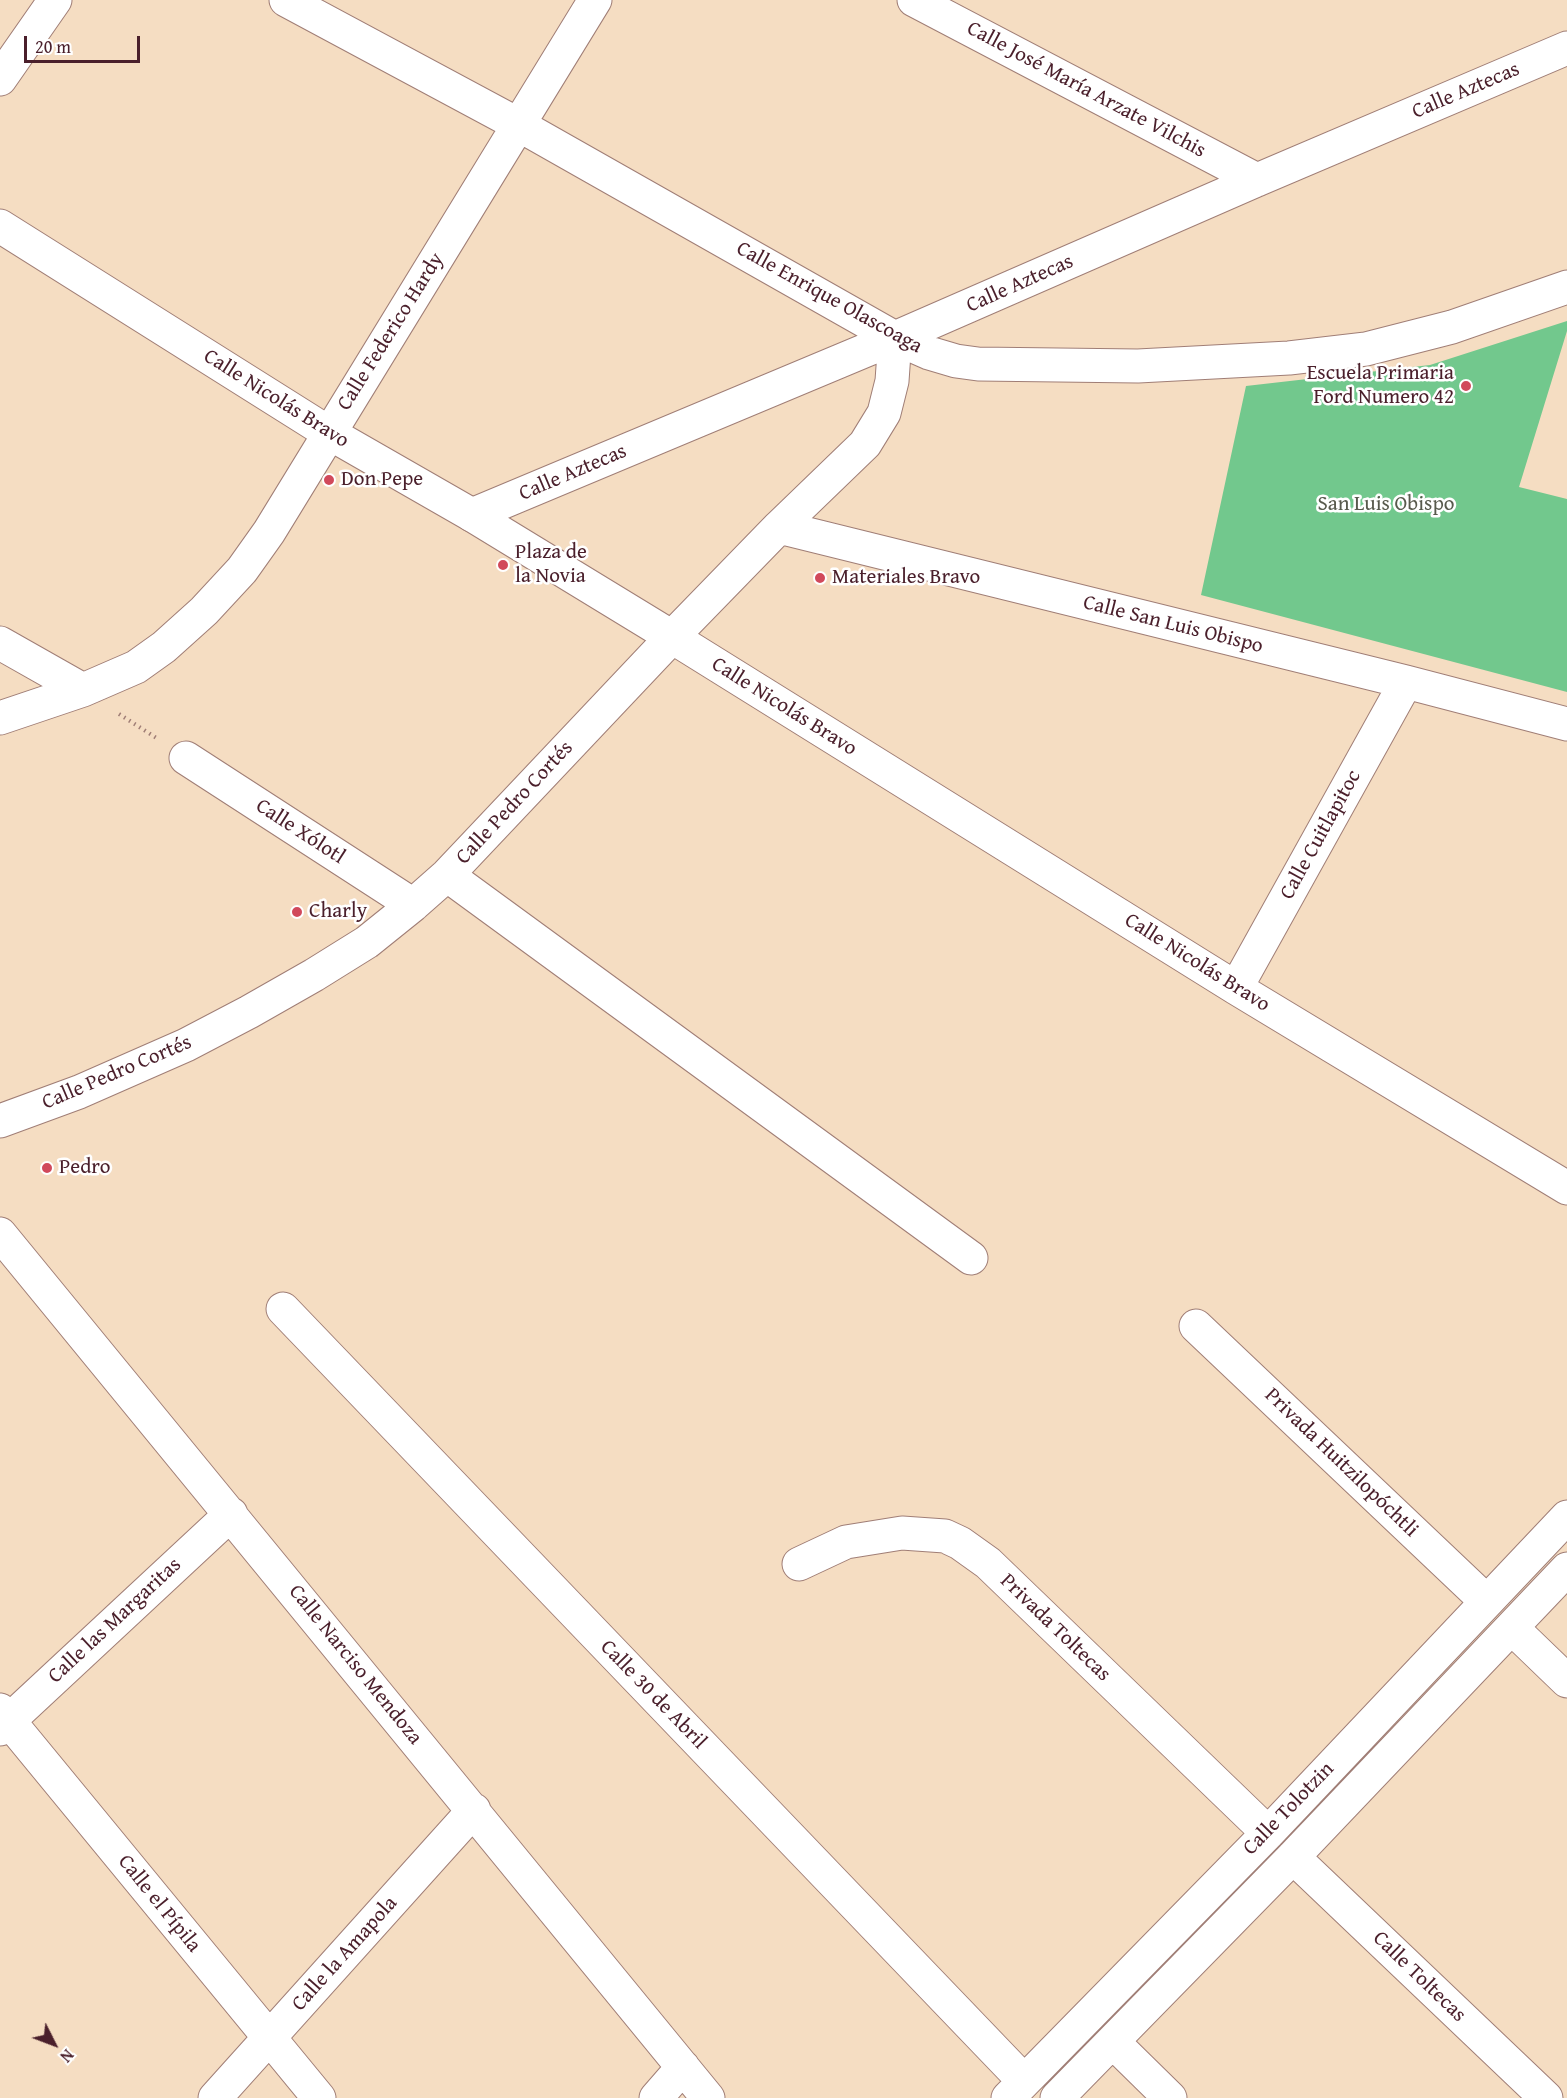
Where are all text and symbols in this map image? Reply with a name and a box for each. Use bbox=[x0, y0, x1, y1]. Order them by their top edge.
street label: Calle José María Arzate Vilchis bbox=[962, 16, 1210, 164]
scale bar bbox=[27, 24, 142, 62]
text: 20 m bbox=[35, 33, 71, 60]
street label: Calle Aztecas bbox=[1408, 57, 1524, 125]
street label: Calle Enrique Olascoaga bbox=[732, 236, 926, 360]
street label: Calle Federico Hardy bbox=[332, 249, 450, 415]
street label: Calle Aztecas bbox=[963, 249, 1077, 319]
street label: Calle Nicolás Bravo bbox=[199, 344, 353, 454]
place label: Escuela Primaria Ford Numero 42 bbox=[1307, 361, 1454, 411]
marker: Escuela Primaria Ford Numero 42 bbox=[1459, 379, 1473, 393]
street label: Calle Aztecas bbox=[515, 439, 631, 507]
place label: Don Pepe bbox=[341, 467, 423, 493]
marker: Don Pepe bbox=[322, 473, 336, 487]
park label: San Luis Obispo bbox=[1318, 492, 1454, 518]
place label: Plaza de la Novia bbox=[515, 540, 587, 590]
marker: Plaza de la Novia bbox=[496, 558, 510, 572]
place label: Materiales Bravo bbox=[832, 565, 980, 591]
marker: Materiales Bravo bbox=[813, 571, 827, 585]
street label: Calle San Luis Obispo bbox=[1080, 590, 1266, 660]
street label: Calle Nicolás Bravo bbox=[707, 652, 861, 762]
street label: Calle Pedro Cortés bbox=[451, 736, 579, 870]
street label: Calle Cuitlapitoc bbox=[1275, 766, 1367, 904]
street label: Calle Xólotl bbox=[251, 794, 349, 870]
place label: Charly bbox=[309, 899, 367, 925]
marker: Charly bbox=[290, 905, 304, 919]
street label: Calle Nicolás Bravo bbox=[1120, 908, 1274, 1018]
street label: Calle Pedro Cortés bbox=[38, 1030, 196, 1116]
place label: Pedro bbox=[59, 1155, 110, 1181]
marker: Pedro bbox=[40, 1161, 54, 1175]
street label: Privada Huitzilopóchtli bbox=[1259, 1383, 1423, 1543]
street label: Calle las Margaritas bbox=[43, 1553, 187, 1689]
street label: Privada Toltecas bbox=[994, 1569, 1116, 1687]
street label: Calle Narciso Mendoza bbox=[283, 1580, 427, 1750]
street label: Calle 30 de Abril bbox=[595, 1635, 711, 1755]
street label: Calle Tolotzin bbox=[1238, 1757, 1340, 1861]
street label: Calle el Pípila bbox=[112, 1850, 206, 1958]
street label: Calle la Amapola bbox=[287, 1891, 403, 2017]
street label: Calle Toltecas bbox=[1367, 1926, 1471, 2028]
north arrow bbox=[24, 2014, 84, 2074]
text: N bbox=[55, 2044, 80, 2068]

